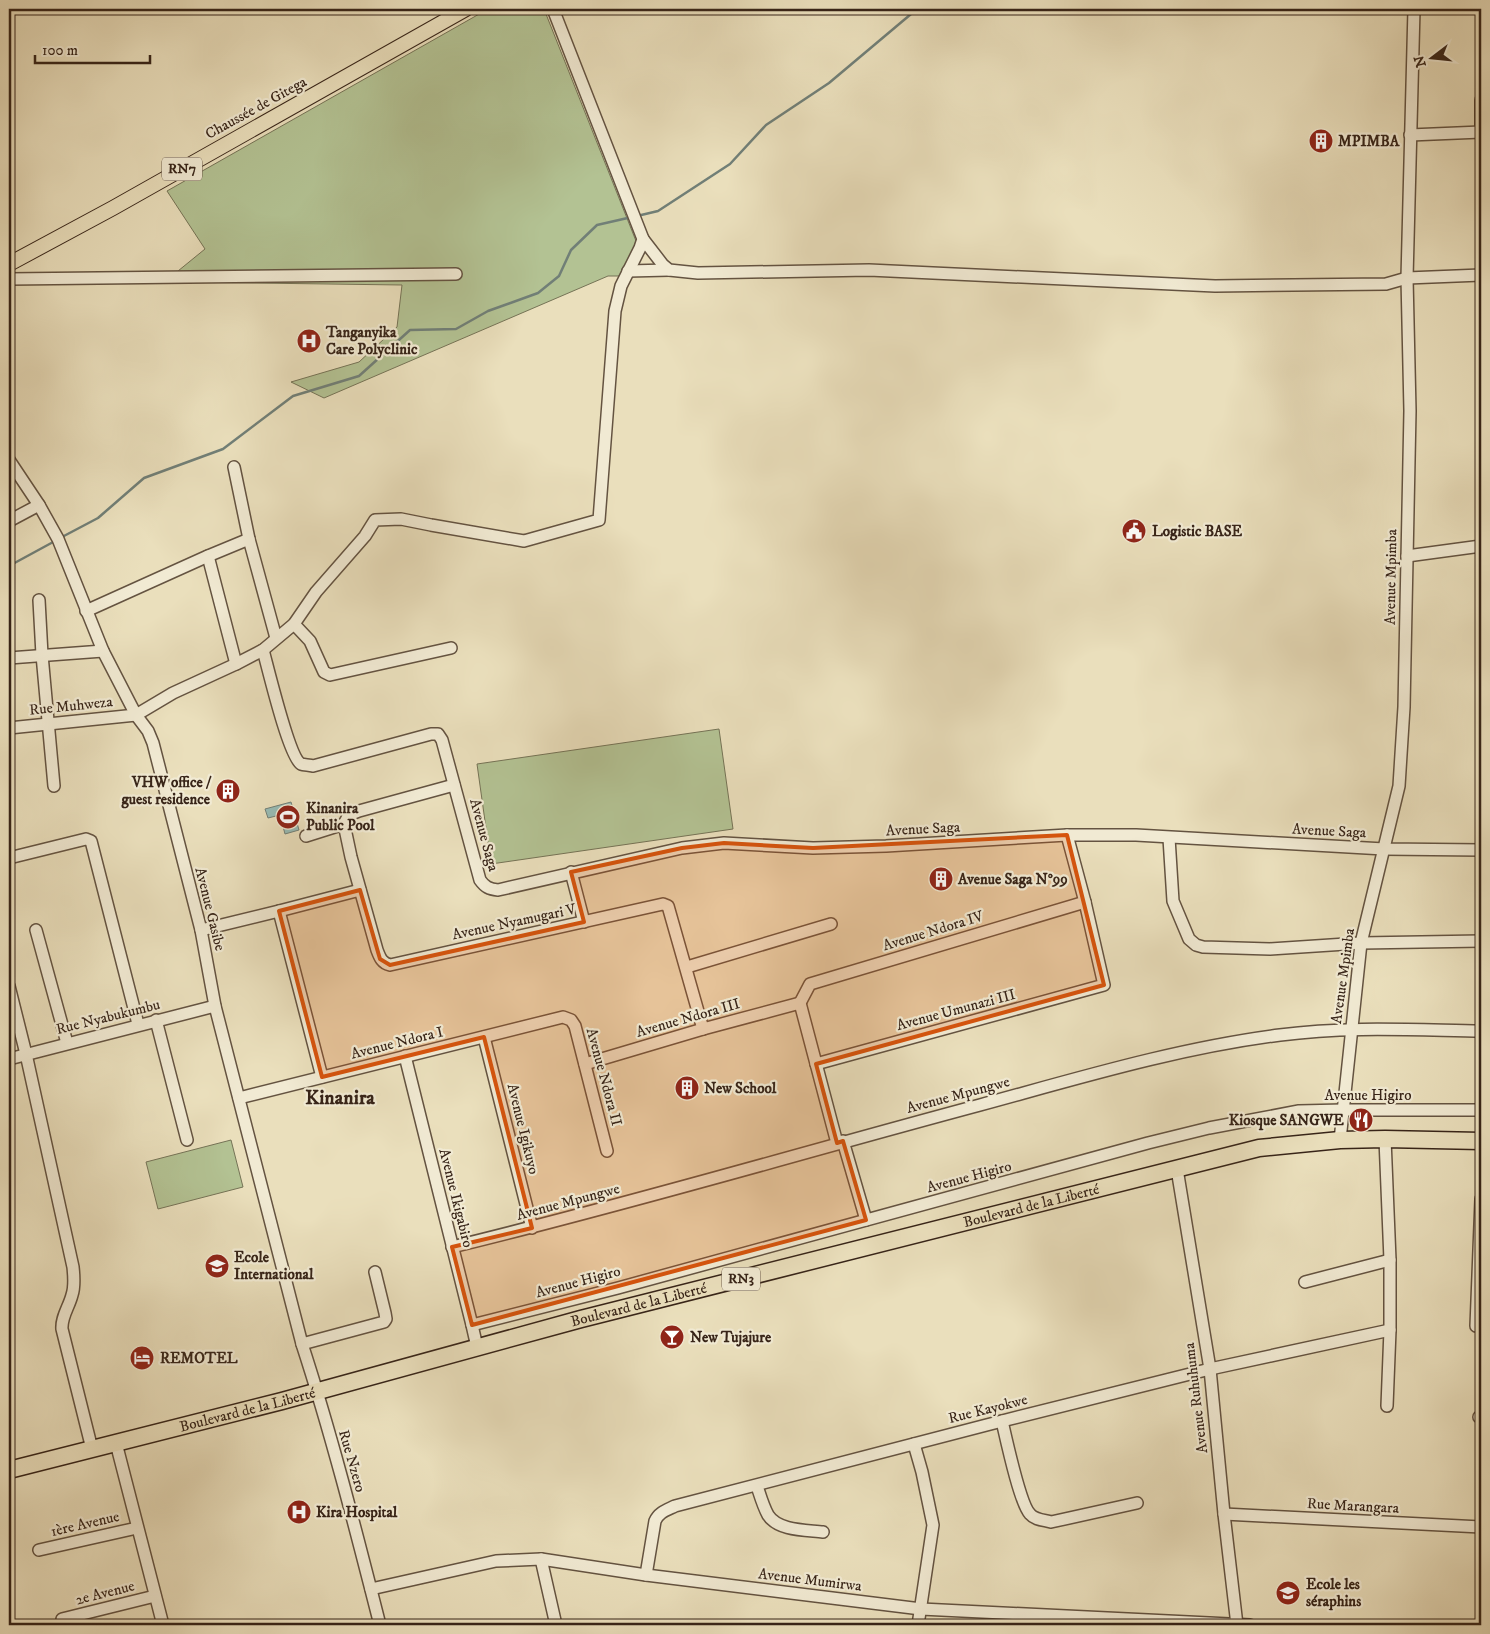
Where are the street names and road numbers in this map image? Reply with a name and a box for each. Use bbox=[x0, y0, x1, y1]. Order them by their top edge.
street label: Chaussée de Gitega bbox=[202, 72, 311, 144]
road number: RN7 bbox=[162, 157, 202, 180]
street label: Avenue Mpimba bbox=[1381, 528, 1401, 625]
street label: Rue Muhweza bbox=[28, 692, 114, 720]
street label: Avenue Saga bbox=[465, 797, 503, 874]
street label: Avenue Saga bbox=[885, 818, 961, 840]
street label: Avenue Saga bbox=[1291, 820, 1367, 842]
street label: Avenue Gasibe bbox=[190, 865, 230, 953]
street label: Avenue Nyamugari V bbox=[450, 899, 578, 944]
street label: Avenue Ndora IV bbox=[880, 907, 986, 955]
street label: Avenue Mpimba bbox=[1327, 926, 1359, 1025]
street label: Avenue Umunazi III bbox=[894, 985, 1018, 1035]
street label: Avenue Ndora III bbox=[634, 994, 742, 1042]
street label: Rue Nyabukumbu bbox=[54, 995, 162, 1039]
street label: Avenue Ndora I bbox=[349, 1022, 445, 1064]
street label: Avenue Ndora II bbox=[582, 1026, 626, 1128]
street label: Avenue Mpungwe bbox=[904, 1072, 1012, 1118]
street label: Avenue Igikuyo bbox=[503, 1082, 543, 1176]
street label: Avenue Higiro bbox=[1325, 1086, 1411, 1105]
street label: Avenue Ikigabiro bbox=[435, 1147, 477, 1249]
street label: Avenue Higiro bbox=[925, 1157, 1013, 1197]
street label: Avenue Mpungwe bbox=[514, 1179, 622, 1225]
street label: Boulevard de la Liberté bbox=[961, 1179, 1102, 1232]
street label: Avenue Higiro bbox=[534, 1262, 622, 1302]
road number: RN3 bbox=[722, 1268, 760, 1290]
street label: Boulevard de la Liberté bbox=[568, 1278, 709, 1331]
street label: Avenue Ruhuhuma bbox=[1180, 1341, 1212, 1454]
street label: Boulevard de la Liberté bbox=[178, 1383, 318, 1436]
street label: Rue Kayokwe bbox=[946, 1390, 1030, 1428]
street label: Rue Nzero bbox=[334, 1428, 370, 1494]
street label: Rue Marangara bbox=[1306, 1494, 1400, 1518]
street label: 1ère Avenue bbox=[49, 1507, 121, 1541]
street label: Avenue Mumirwa bbox=[757, 1564, 863, 1596]
street label: 2e Avenue bbox=[74, 1577, 136, 1609]

